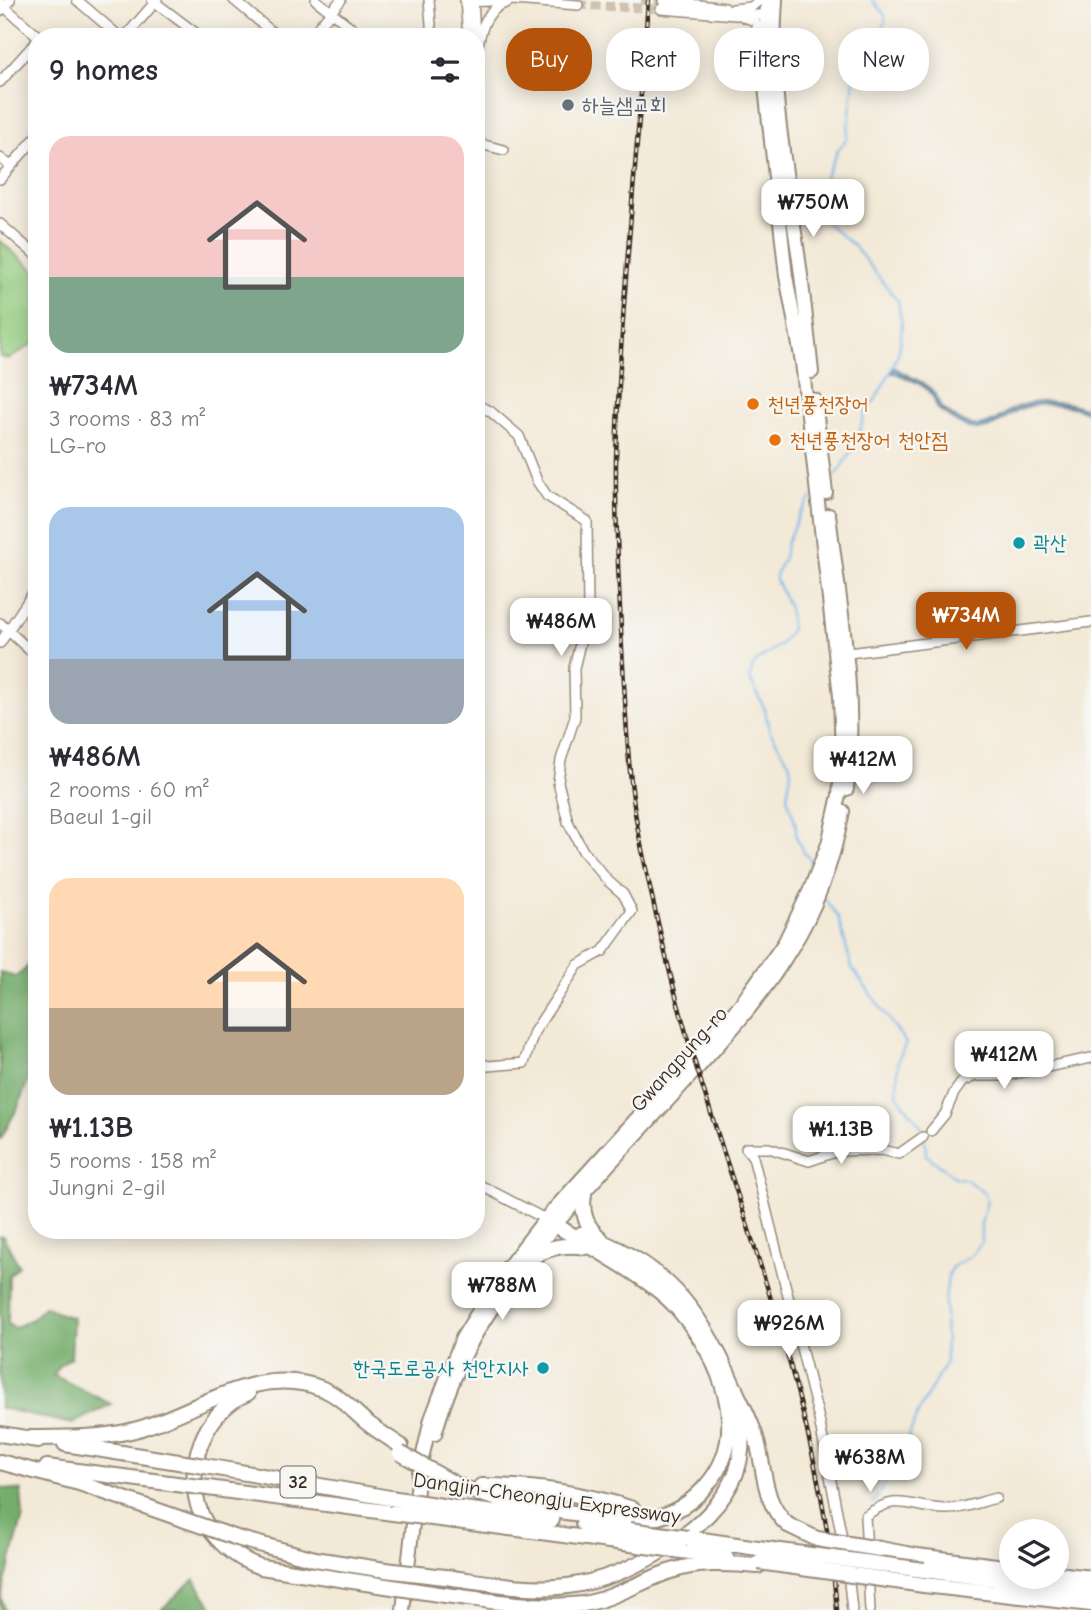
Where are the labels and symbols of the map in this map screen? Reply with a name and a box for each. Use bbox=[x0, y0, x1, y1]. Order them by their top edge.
place label: 하늘샘교회 bbox=[582, 93, 667, 117]
marker: 하늘샘교회 bbox=[560, 97, 576, 113]
pin: ₩750M bbox=[764, 180, 862, 239]
place label: 천년풍천장어 bbox=[767, 392, 868, 416]
marker: 천년풍천장어 bbox=[745, 396, 761, 412]
place label: 천년풍천장어 천안점 bbox=[789, 428, 948, 452]
marker: 천년풍천장어 천안점 bbox=[767, 432, 783, 448]
place label: 곽산 bbox=[1033, 531, 1067, 555]
marker: 곽산 bbox=[1011, 535, 1027, 551]
pin: ₩734M bbox=[917, 592, 1015, 652]
pin: ₩486M bbox=[512, 598, 610, 658]
pin: ₩412M bbox=[814, 736, 912, 796]
street label: Gwangpung-ro bbox=[626, 1002, 732, 1116]
pin: ₩412M bbox=[955, 1032, 1053, 1091]
pin: ₩1.13B bbox=[784, 1106, 898, 1166]
pin: ₩788M bbox=[453, 1262, 551, 1322]
pin: ₩926M bbox=[740, 1300, 838, 1360]
place label: 한국도로공사 천안지사 bbox=[353, 1356, 529, 1380]
marker: 한국도로공사 천안지사 bbox=[535, 1360, 551, 1376]
pin: ₩638M bbox=[821, 1434, 919, 1494]
road number: 32 bbox=[280, 1466, 316, 1498]
street label: Dangjin-Cheongju Expressway bbox=[412, 1467, 683, 1529]

